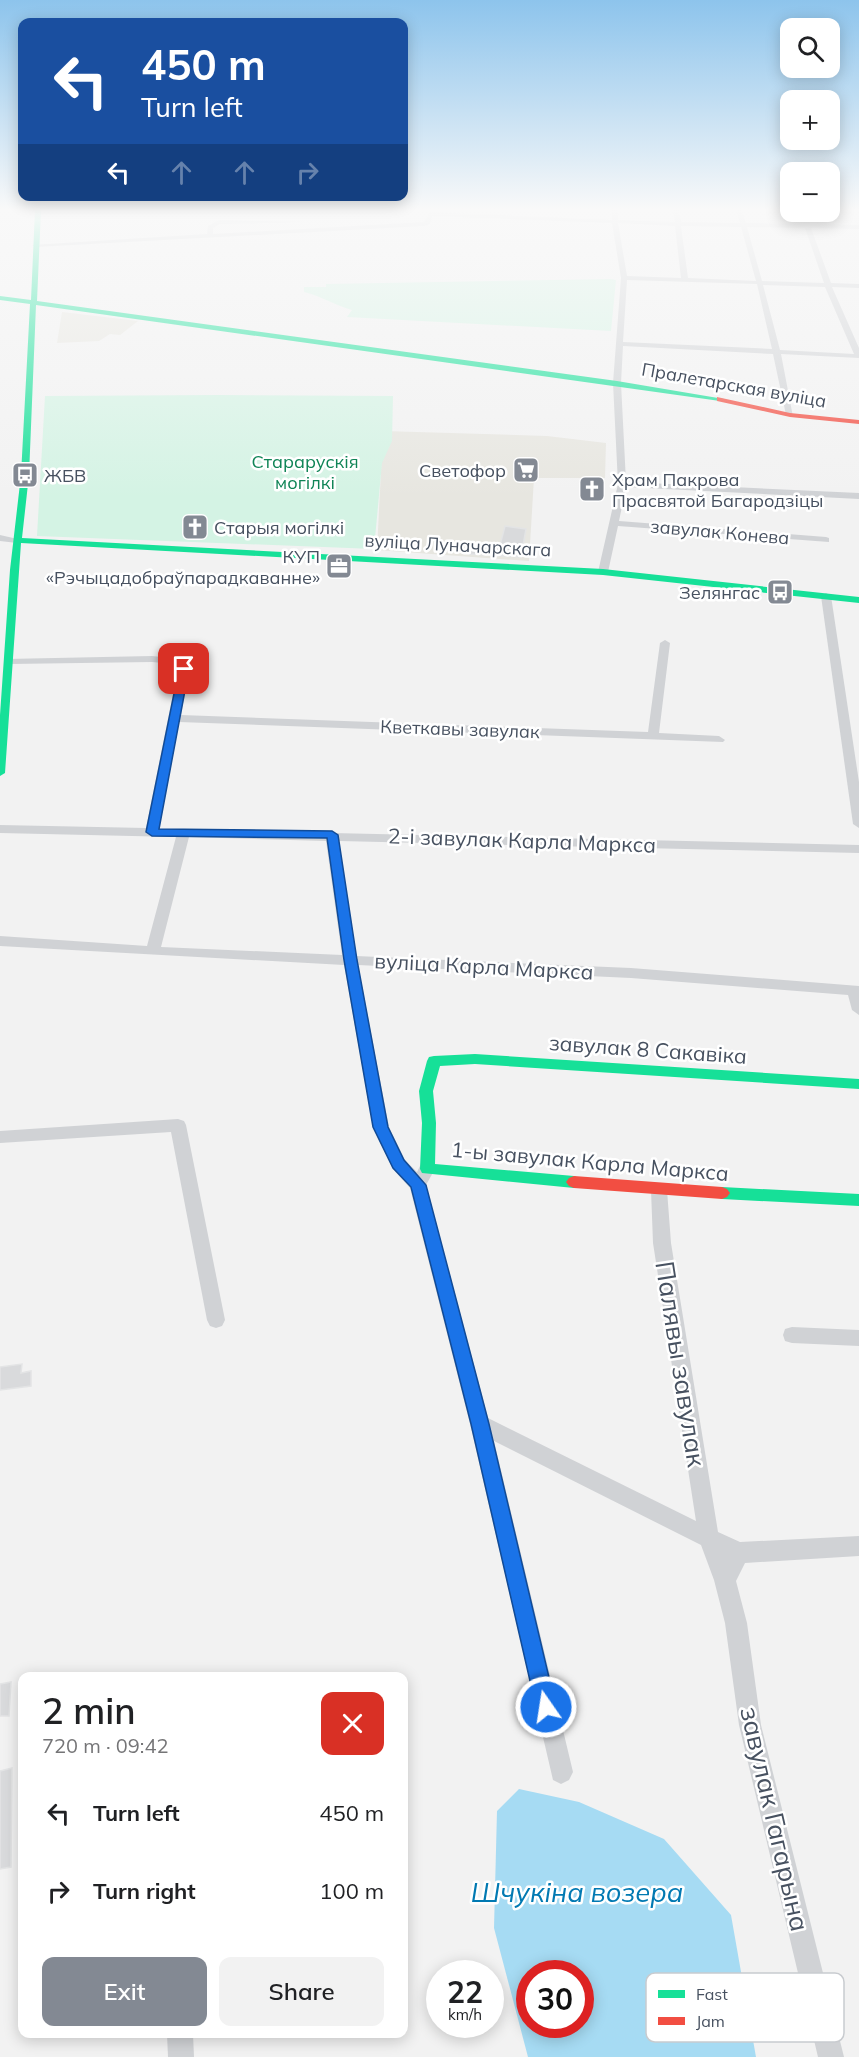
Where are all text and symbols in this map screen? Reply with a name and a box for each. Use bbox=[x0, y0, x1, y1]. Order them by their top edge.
map controls bbox=[780, 18, 840, 222]
button: search bbox=[780, 18, 840, 78]
text: 450 m bbox=[141, 38, 266, 91]
icon: left bbox=[42, 42, 120, 120]
text: Turn left bbox=[141, 90, 243, 124]
button: + bbox=[780, 90, 840, 150]
icon: left bbox=[102, 156, 135, 189]
icon: ahead bbox=[165, 156, 198, 189]
icon: ahead bbox=[228, 156, 261, 189]
icon: right bbox=[291, 156, 324, 189]
button: − bbox=[780, 162, 840, 222]
street label: Пралетарская вуліца bbox=[640, 357, 828, 413]
park label: Старарускія могілкі bbox=[251, 450, 359, 494]
supermarket icon: Светофор bbox=[511, 455, 541, 485]
place label: Светофор bbox=[419, 459, 506, 482]
bus stop icon: ЖБВ bbox=[10, 460, 40, 490]
place label: ЖБВ bbox=[44, 464, 86, 487]
place label: Храм Пакрова Прасвятой Багародзіцы bbox=[612, 468, 823, 512]
church icon: Храм Пакрова Прасвятой Багародзіцы bbox=[577, 474, 607, 504]
church icon: Старыя могілкі bbox=[180, 512, 210, 542]
street label: завулак Конева bbox=[650, 514, 790, 550]
place label: Старыя могілкі bbox=[214, 516, 344, 539]
street label: вуліца Луначарскага bbox=[364, 529, 552, 561]
place label: КУП «Рэчыцадобраўпарадкаванне» bbox=[46, 545, 320, 589]
office icon: КУП «Рэчыцадобраўпарадкаванне» bbox=[324, 551, 354, 581]
bus stop icon: Зелянгас bbox=[765, 577, 795, 607]
place label: Зелянгас bbox=[679, 581, 760, 604]
pin bbox=[158, 643, 209, 694]
icon: arrive bbox=[167, 652, 200, 685]
street label: Кветкавы завулак bbox=[380, 715, 540, 743]
street label: 2-і завулак Карла Маркса bbox=[387, 822, 657, 858]
street label: вуліца Карла Маркса bbox=[374, 947, 594, 985]
street label: завулак 8 Сакавіка bbox=[548, 1029, 748, 1069]
street label: 1-ы завулак Карла Маркса bbox=[450, 1136, 730, 1186]
street label: Палявы завулак bbox=[648, 1259, 714, 1469]
position arrow bbox=[514, 1675, 578, 1739]
text: 2 min bbox=[42, 1688, 136, 1733]
button: close bbox=[321, 1692, 384, 1755]
street label: завулак Гагарына bbox=[733, 1703, 817, 1935]
text: 720 m · 09:42 bbox=[42, 1733, 168, 1758]
icon: left bbox=[42, 1797, 75, 1830]
text: Turn left bbox=[93, 1799, 180, 1827]
text: 450 m bbox=[319, 1799, 384, 1827]
icon: right bbox=[42, 1875, 75, 1908]
water label: Шчукіна возера bbox=[471, 1875, 683, 1909]
text: Turn right bbox=[93, 1877, 196, 1905]
text: 100 m bbox=[319, 1877, 384, 1905]
button: Exit bbox=[42, 1957, 207, 2026]
button: Share bbox=[219, 1957, 384, 2026]
speed limit sign: 30 bbox=[516, 1960, 594, 2038]
text: 22 bbox=[447, 1973, 483, 2011]
legend bbox=[646, 1973, 844, 2042]
text: Fast bbox=[696, 1984, 728, 2004]
text: km/h bbox=[448, 2005, 482, 2024]
text: Jam bbox=[696, 2011, 725, 2031]

